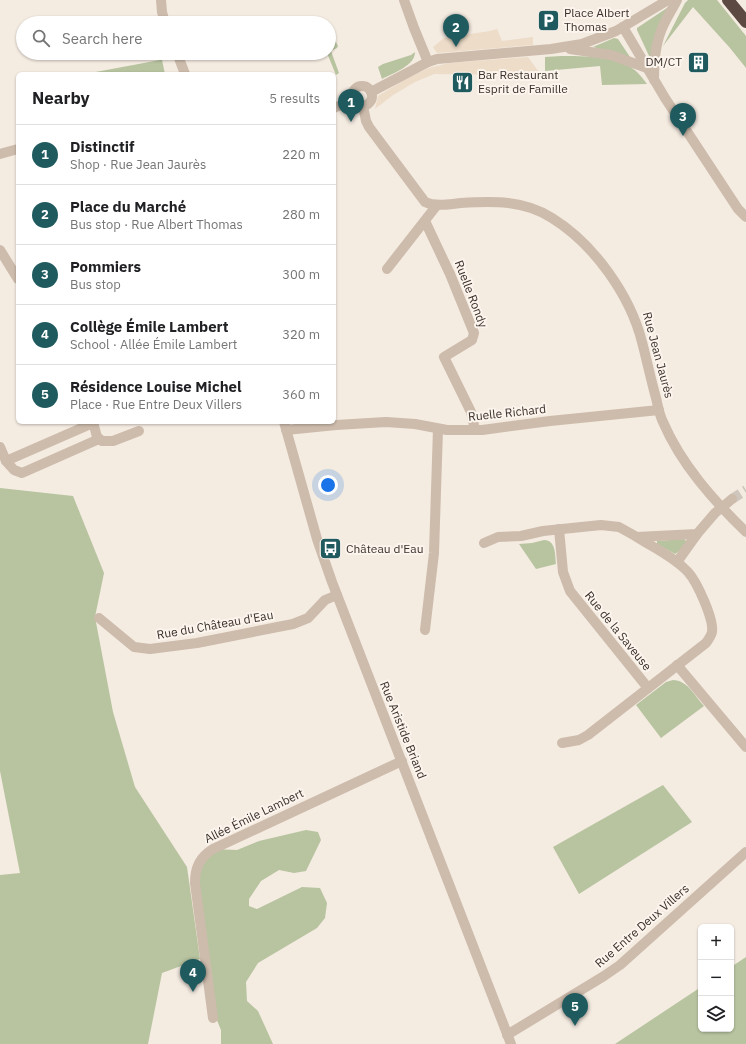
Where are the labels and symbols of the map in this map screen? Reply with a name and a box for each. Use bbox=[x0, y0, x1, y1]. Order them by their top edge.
place label: Place Albert Thomas bbox=[564, 5, 630, 34]
parking icon: Place Albert Thomas bbox=[535, 7, 561, 33]
pin: 2 bbox=[443, 14, 469, 47]
building icon: DM/CT bbox=[685, 49, 711, 75]
place label: DM/CT bbox=[645, 54, 682, 69]
place label: Bar Restaurant Esprit de Famille bbox=[478, 67, 568, 96]
restaurant icon: Bar Restaurant Esprit de Famille bbox=[450, 69, 476, 95]
pin: 1 bbox=[338, 89, 364, 122]
pin: 3 bbox=[670, 103, 696, 136]
street label: Ruelle Rondy bbox=[452, 258, 491, 330]
street label: Rue Jean Jaurès bbox=[640, 310, 677, 400]
street label: Ruelle Richard bbox=[467, 401, 547, 424]
your location bbox=[318, 475, 338, 495]
bus stop icon: Château d'Eau bbox=[317, 536, 343, 562]
place label: Château d'Eau bbox=[346, 541, 424, 556]
street label: Rue de la Saveuse bbox=[582, 588, 655, 674]
street label: Rue du Château d'Eau bbox=[155, 607, 274, 642]
street label: Rue Aristide Briand bbox=[377, 679, 430, 781]
street label: Allée Émile Lambert bbox=[202, 785, 306, 846]
street label: Rue Entre Deux Villers bbox=[592, 881, 692, 971]
pin: 4 bbox=[180, 959, 206, 992]
pin: 5 bbox=[562, 993, 588, 1026]

